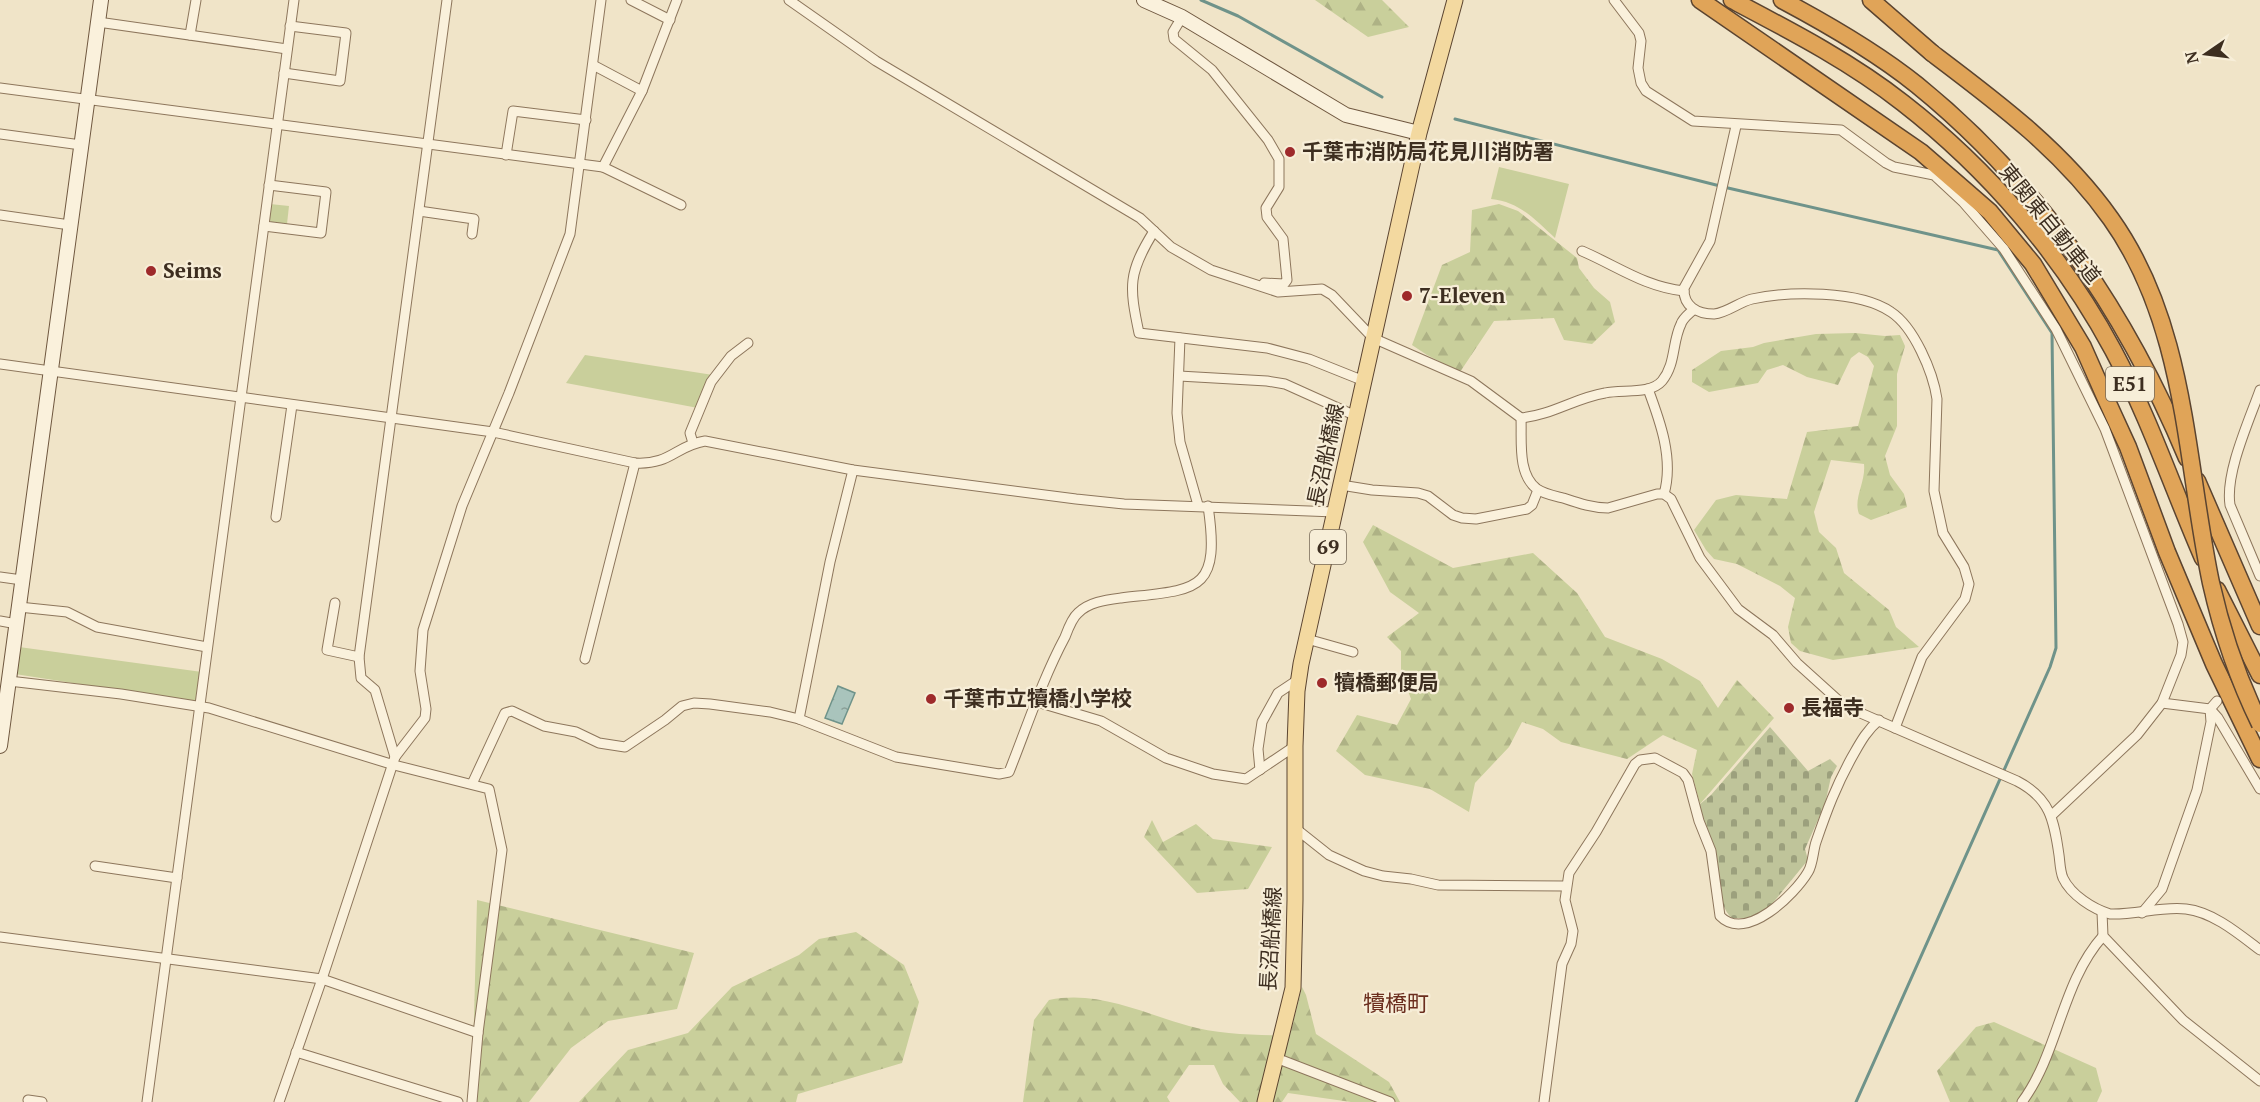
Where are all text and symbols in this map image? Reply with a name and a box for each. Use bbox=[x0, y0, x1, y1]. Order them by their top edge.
north arrow bbox=[2176, 24, 2236, 84]
text: N bbox=[2179, 49, 2204, 66]
place label: 千葉市消防局花見川消防署 bbox=[1302, 137, 1554, 165]
marker: 千葉市消防局花見川消防署 bbox=[1283, 145, 1297, 159]
street label: 東関東自動車道 bbox=[1994, 157, 2108, 289]
place label: Seims bbox=[163, 256, 222, 284]
marker: Seims bbox=[144, 264, 158, 278]
place label: 7-Eleven bbox=[1419, 281, 1506, 309]
marker: 7-Eleven bbox=[1400, 289, 1414, 303]
road number: E51 bbox=[2106, 367, 2154, 401]
street label: 長沼船橋線 bbox=[1300, 401, 1350, 509]
road number: 69 bbox=[1310, 530, 1346, 564]
place label: 犢橋郵便局 bbox=[1334, 668, 1439, 696]
marker: 犢橋郵便局 bbox=[1315, 676, 1329, 690]
place label: 千葉市立犢橋小学校 bbox=[943, 684, 1132, 712]
marker: 千葉市立犢橋小学校 bbox=[924, 692, 938, 706]
place label: 長福寺 bbox=[1801, 693, 1864, 721]
marker: 長福寺 bbox=[1782, 701, 1796, 715]
street label: 長沼船橋線 bbox=[1253, 886, 1287, 992]
district label: 犢橋町 bbox=[1363, 988, 1429, 1017]

